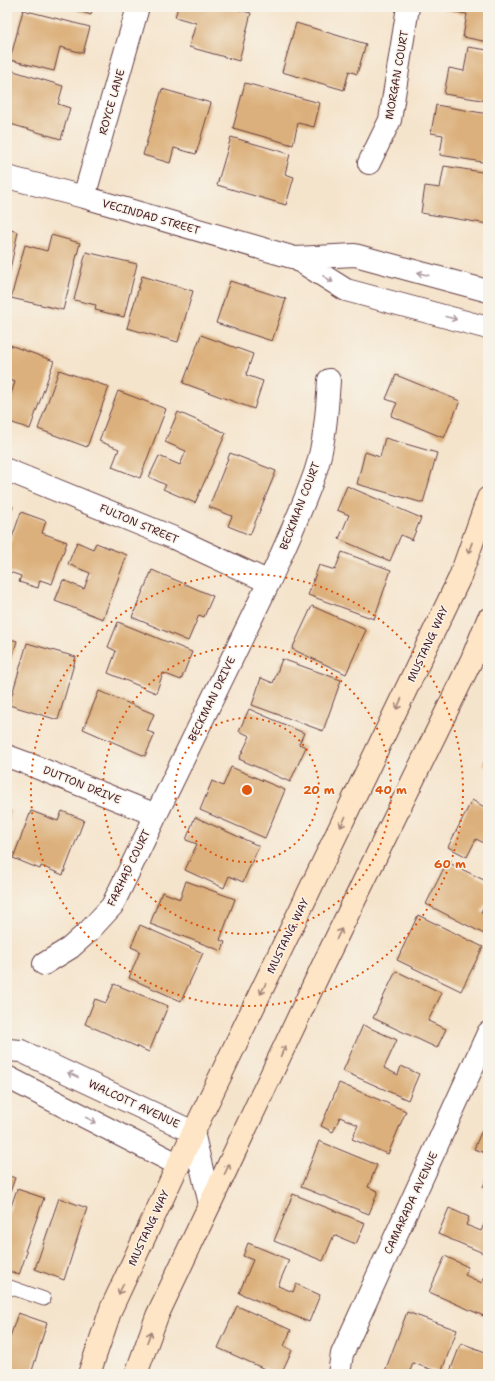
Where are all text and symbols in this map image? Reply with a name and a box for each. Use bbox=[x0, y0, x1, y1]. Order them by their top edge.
street label: MORGAN COURT bbox=[382, 29, 412, 121]
street label: ROYCE LANE bbox=[95, 67, 129, 137]
street label: VECINDAD STREET bbox=[100, 196, 202, 238]
one-way arrow bbox=[417, 270, 430, 277]
one-way arrow bbox=[322, 275, 333, 283]
one-way arrow bbox=[445, 315, 458, 322]
street label: BECKMAN COURT bbox=[276, 460, 324, 552]
street label: FULTON STREET bbox=[97, 501, 181, 547]
one-way arrow bbox=[466, 541, 473, 554]
street label: MUSTANG WAY bbox=[404, 603, 452, 684]
street label: BECKMAN DRIVE bbox=[185, 654, 239, 744]
one-way arrow bbox=[395, 698, 402, 710]
street label: DUTTON DRIVE bbox=[41, 763, 123, 807]
text: 20 m bbox=[303, 782, 335, 798]
text: 40 m bbox=[375, 782, 407, 798]
centre of rings bbox=[240, 783, 254, 797]
one-way arrow bbox=[339, 815, 346, 827]
street label: FARHAD COURT bbox=[104, 827, 154, 909]
text: 60 m bbox=[434, 856, 466, 872]
street label: MUSTANG WAY bbox=[263, 895, 313, 976]
one-way arrow bbox=[336, 928, 343, 940]
one-way arrow bbox=[259, 983, 266, 995]
one-way arrow bbox=[280, 1045, 287, 1057]
one-way arrow bbox=[67, 1071, 79, 1078]
street label: WALCOTT AVENUE bbox=[86, 1076, 182, 1132]
one-way arrow bbox=[85, 1117, 97, 1125]
street label: CAMARADA AVENUE bbox=[381, 1149, 441, 1257]
one-way arrow bbox=[224, 1163, 231, 1175]
street label: MUSTANG WAY bbox=[125, 1187, 173, 1268]
one-way arrow bbox=[117, 1282, 124, 1294]
one-way arrow bbox=[146, 1332, 154, 1344]

